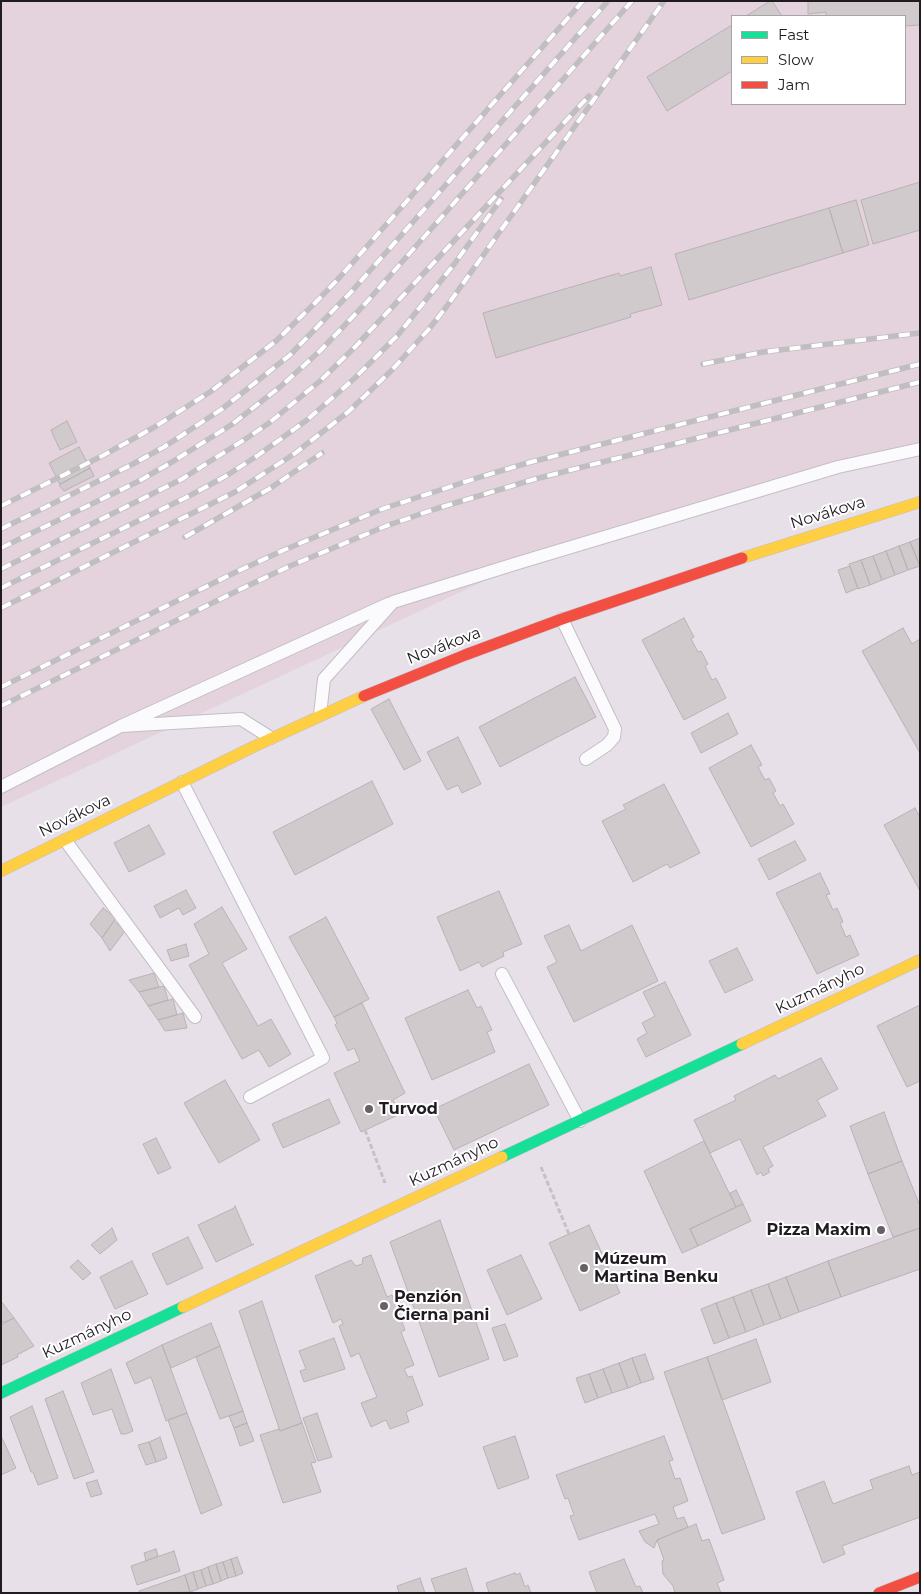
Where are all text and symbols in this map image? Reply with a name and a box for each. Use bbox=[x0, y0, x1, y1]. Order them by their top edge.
legend bbox=[731, 15, 906, 105]
text: Fast bbox=[778, 25, 809, 44]
text: Slow bbox=[778, 50, 814, 69]
text: Jam bbox=[778, 75, 810, 94]
street label: Novákova bbox=[788, 493, 868, 533]
street label: Novákova bbox=[404, 623, 484, 669]
street label: Novákova bbox=[36, 790, 114, 842]
street label: Kuzmányho bbox=[772, 959, 868, 1019]
place label: Turvod bbox=[379, 1099, 438, 1119]
marker: Turvod bbox=[363, 1103, 375, 1115]
street label: Kuzmányho bbox=[406, 1133, 502, 1191]
place label: Pizza Maxim bbox=[766, 1220, 871, 1240]
marker: Pizza Maxim bbox=[875, 1224, 887, 1236]
place label: Múzeum Martina Benku bbox=[594, 1249, 718, 1287]
marker: Múzeum Martina Benku bbox=[578, 1262, 590, 1274]
place label: Penzión Čierna pani bbox=[394, 1287, 489, 1325]
marker: Penzión Čierna pani bbox=[378, 1300, 390, 1312]
street label: Kuzmányho bbox=[39, 1305, 135, 1363]

